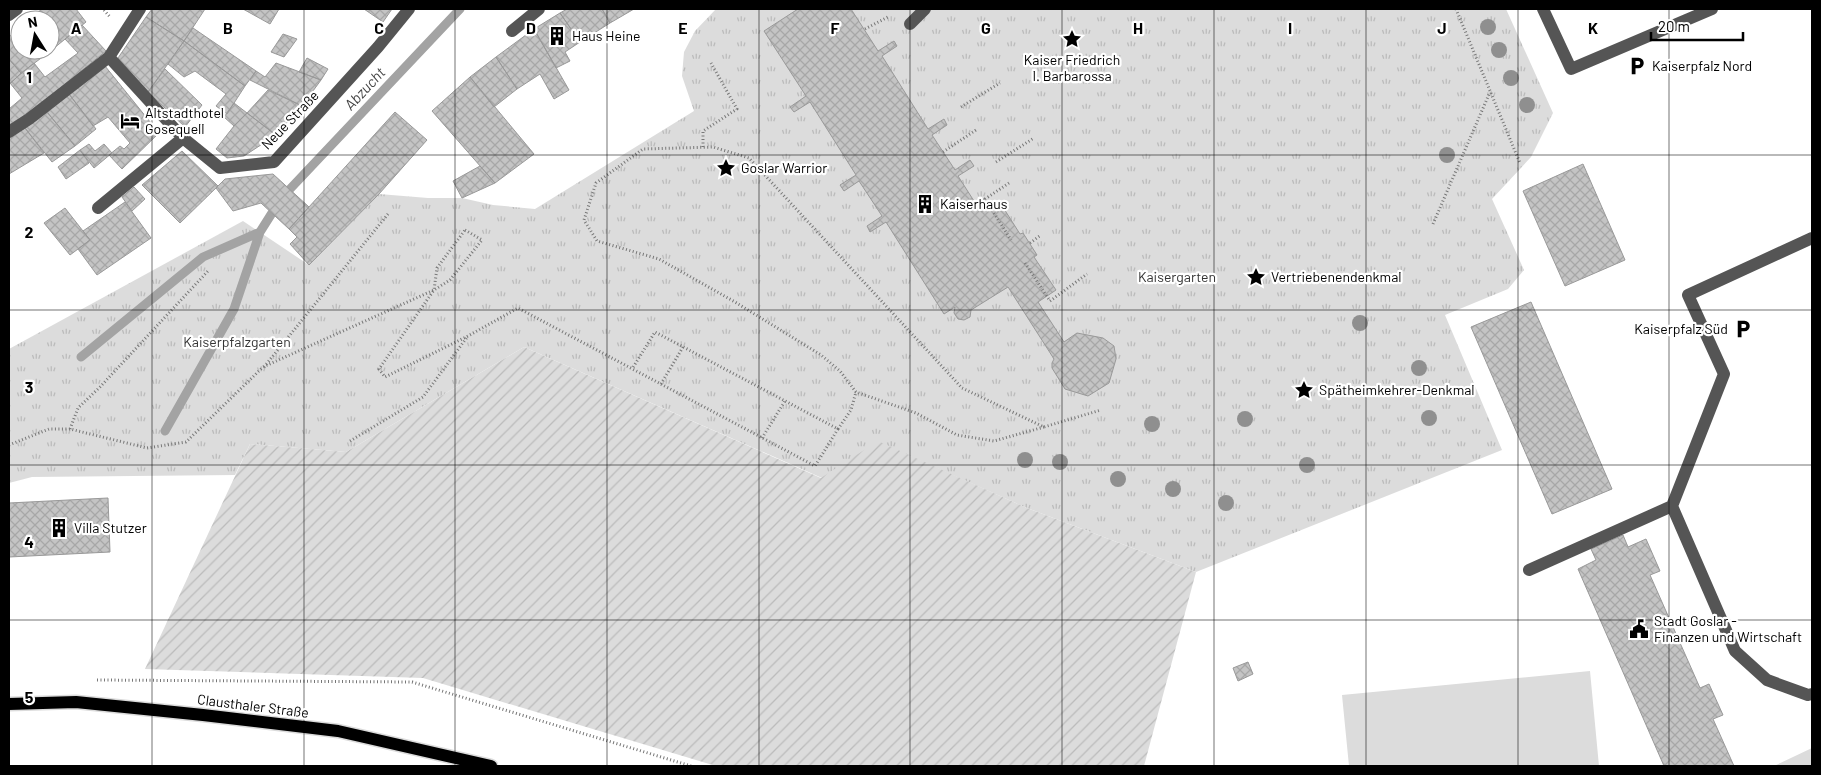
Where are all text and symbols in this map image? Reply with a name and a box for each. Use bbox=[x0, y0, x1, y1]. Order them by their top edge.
north arrow bbox=[10, 10, 60, 60]
scale bar bbox=[1651, 10, 1744, 42]
text: N bbox=[26, 13, 39, 31]
text: 20 m bbox=[1658, 17, 1690, 35]
text: A bbox=[71, 18, 82, 37]
text: B bbox=[223, 18, 233, 37]
text: C bbox=[374, 18, 384, 37]
text: D bbox=[526, 18, 536, 37]
text: E bbox=[678, 18, 688, 37]
text: F bbox=[831, 18, 840, 37]
text: G bbox=[981, 18, 991, 37]
text: H bbox=[1133, 18, 1143, 37]
text: I bbox=[1288, 18, 1292, 37]
text: J bbox=[1437, 18, 1447, 37]
text: K bbox=[1588, 18, 1598, 37]
building icon: Haus Heine bbox=[546, 25, 568, 47]
place label: Haus Heine bbox=[572, 27, 640, 44]
place icon: Kaiser Friedrich I. Barbarossa bbox=[1061, 28, 1083, 50]
place label: Kaiser Friedrich I. Barbarossa bbox=[1024, 51, 1120, 84]
parking icon: Kaiserpfalz Nord bbox=[1626, 55, 1648, 77]
place label: Kaiserpfalz Nord bbox=[1652, 57, 1752, 74]
water label: Abzucht bbox=[340, 63, 389, 113]
text: 1 bbox=[26, 67, 32, 86]
street label: Neue Straße bbox=[257, 87, 322, 153]
place label: Altstadthotel Gosequell bbox=[145, 104, 224, 137]
hotel icon: Altstadthotel Gosequell bbox=[119, 110, 141, 132]
place icon: Goslar Warrior bbox=[715, 157, 737, 179]
place label: Goslar Warrior bbox=[741, 159, 827, 176]
building icon: Kaiserhaus bbox=[914, 193, 936, 215]
place label: Kaiserhaus bbox=[940, 195, 1008, 212]
text: 2 bbox=[25, 222, 34, 241]
place icon: Vertriebenendenkmal bbox=[1245, 266, 1267, 288]
park label: Kaisergarten bbox=[1138, 268, 1216, 285]
place label: Vertriebenendenkmal bbox=[1271, 268, 1402, 285]
parking icon: Kaiserpfalz Süd bbox=[1732, 318, 1754, 340]
place label: Kaiserpfalz Süd bbox=[1634, 320, 1728, 337]
park label: Kaiserpfalzgarten bbox=[183, 333, 291, 350]
text: 3 bbox=[25, 377, 33, 396]
place icon: Spätheimkehrer-Denkmal bbox=[1293, 379, 1315, 401]
place label: Spätheimkehrer-Denkmal bbox=[1319, 381, 1475, 398]
building icon: Villa Stutzer bbox=[48, 517, 70, 539]
place label: Villa Stutzer bbox=[74, 519, 147, 536]
text: 4 bbox=[24, 532, 34, 551]
place label: Stadt Goslar - Finanzen und Wirtschaft bbox=[1654, 612, 1802, 645]
public building icon: Stadt Goslar - Finanzen und Wirtschaft bbox=[1628, 618, 1650, 640]
text: 5 bbox=[25, 687, 34, 706]
street label: Clausthaler Straße bbox=[196, 690, 310, 721]

